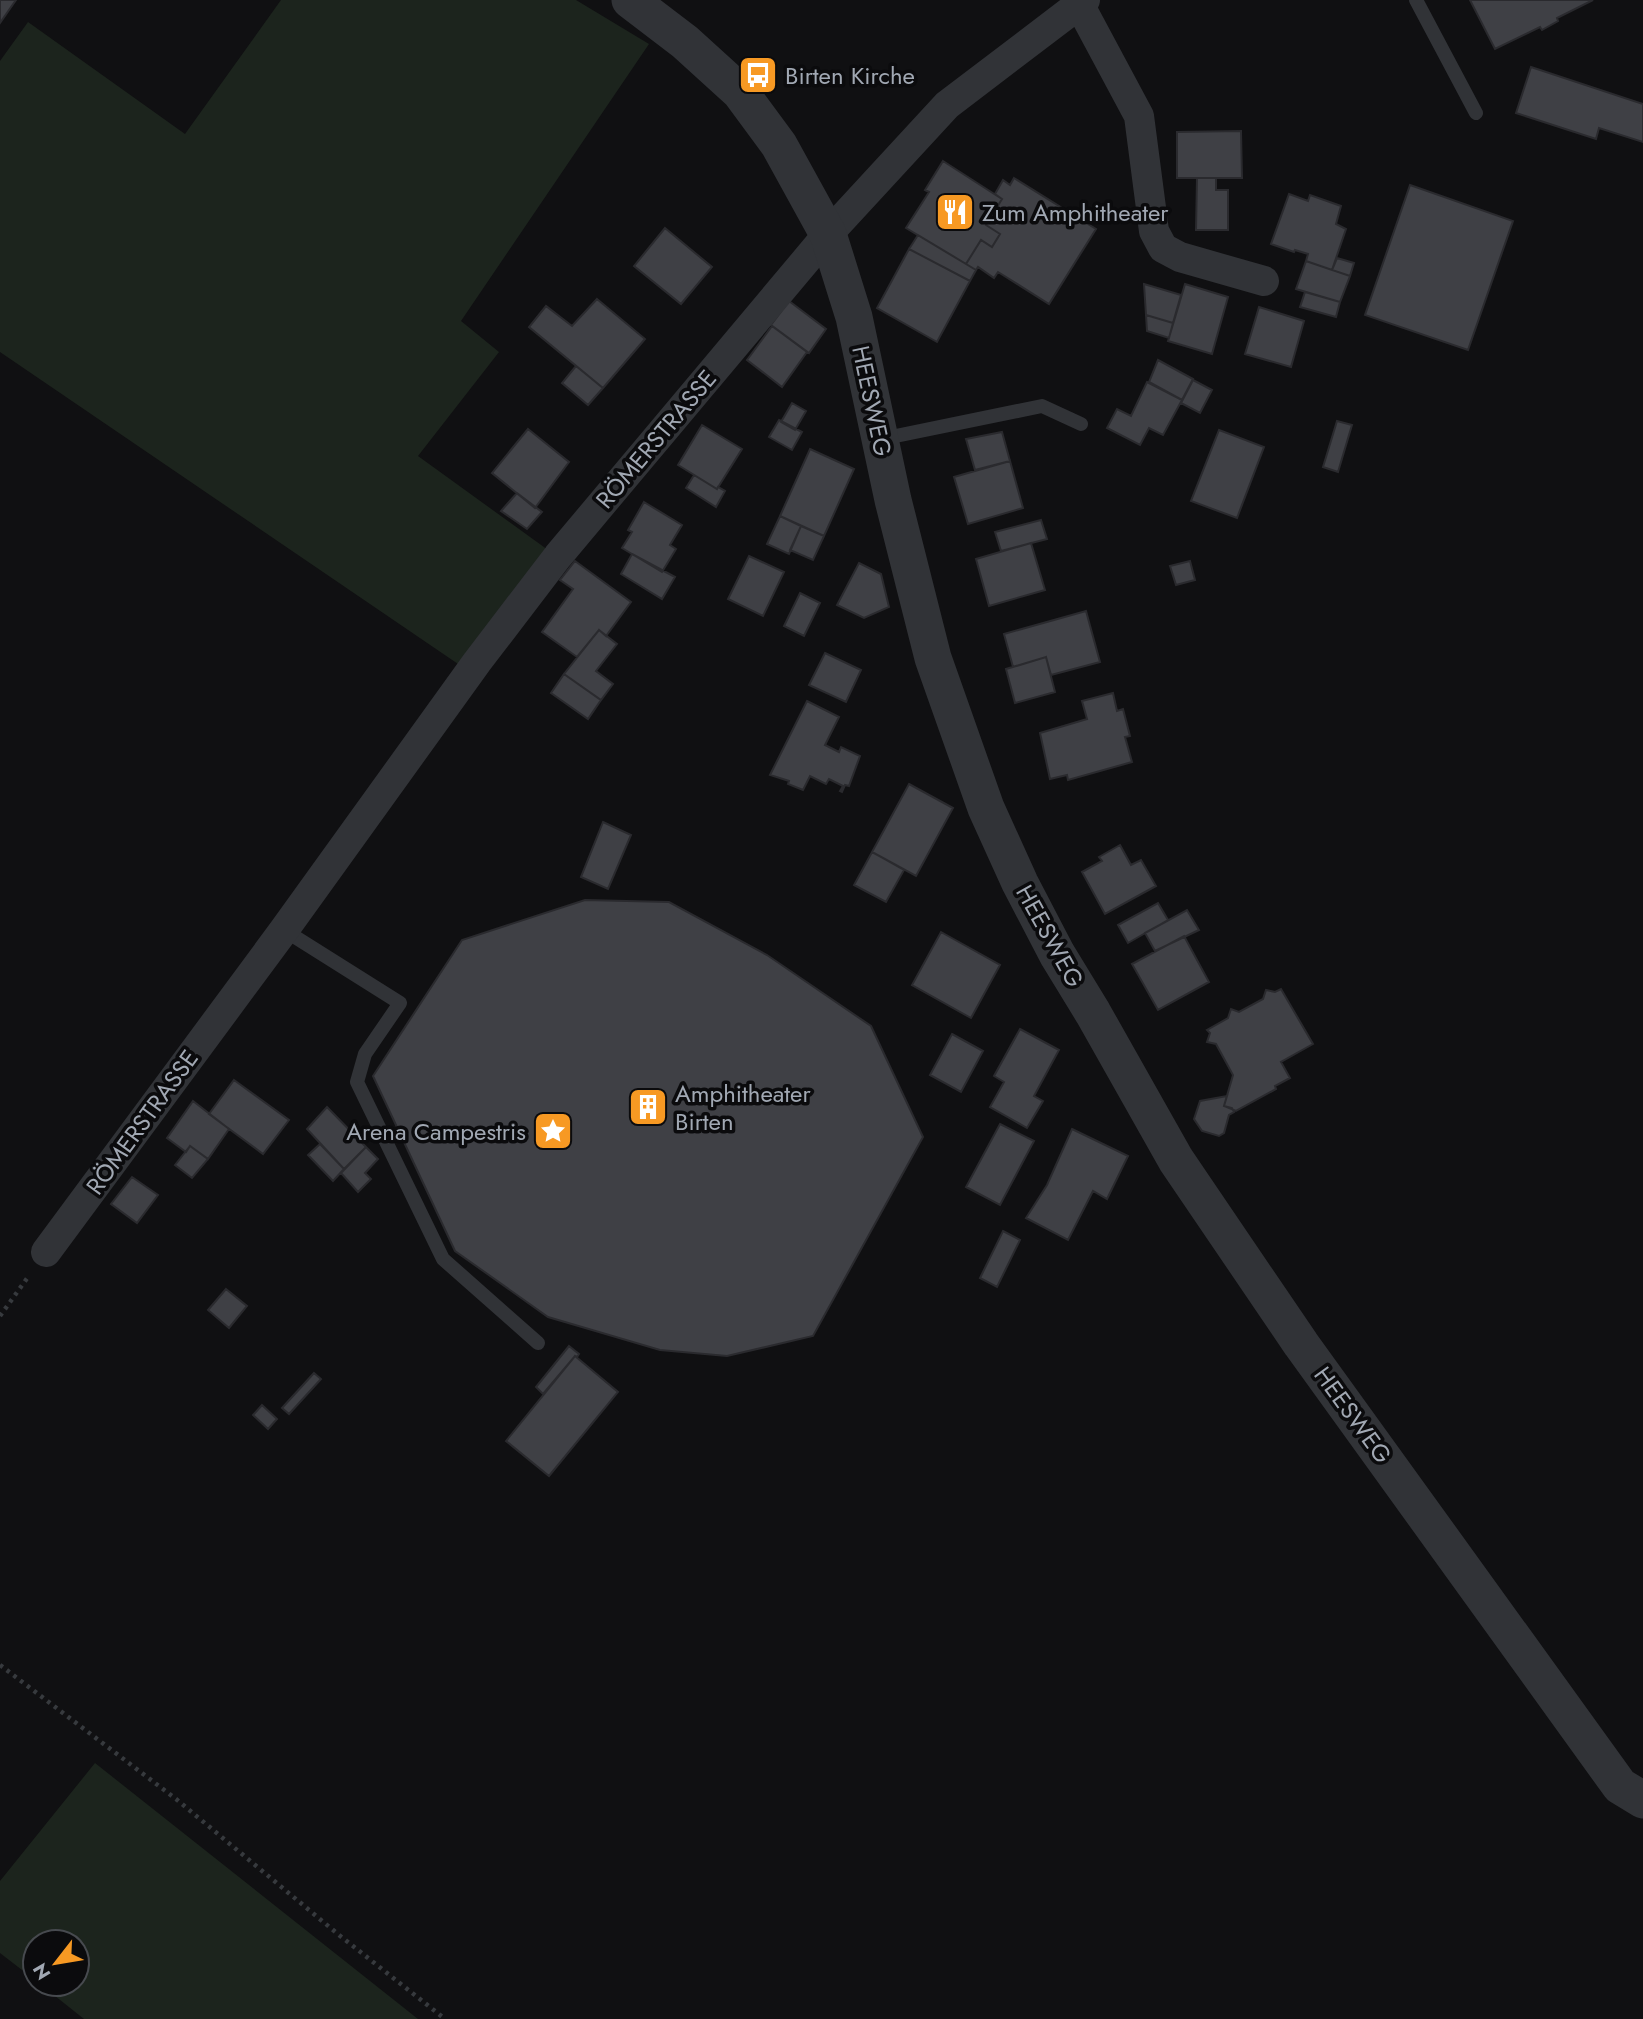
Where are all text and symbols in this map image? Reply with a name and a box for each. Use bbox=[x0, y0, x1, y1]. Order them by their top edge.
bus stop icon: Birten Kirche bbox=[737, 54, 779, 96]
place label: Birten Kirche bbox=[785, 58, 915, 93]
restaurant icon: Zum Amphitheater bbox=[934, 191, 976, 233]
place label: Zum Amphitheater bbox=[982, 195, 1169, 230]
street label: HEESWEG bbox=[843, 342, 901, 460]
street label: RÖMERSTRASSE bbox=[587, 362, 725, 516]
street label: HEESWEG bbox=[1007, 878, 1093, 994]
street label: RÖMERSTRASSE bbox=[77, 1042, 207, 1202]
place label: Amphitheater Birten bbox=[675, 1076, 811, 1139]
building icon: Amphitheater Birten bbox=[627, 1086, 669, 1128]
place icon: Arena Campestris bbox=[532, 1110, 574, 1152]
place label: Arena Campestris bbox=[346, 1114, 526, 1149]
street label: HEESWEG bbox=[1306, 1359, 1400, 1471]
north arrow bbox=[21, 1928, 91, 1998]
text: N bbox=[26, 1958, 57, 1985]

